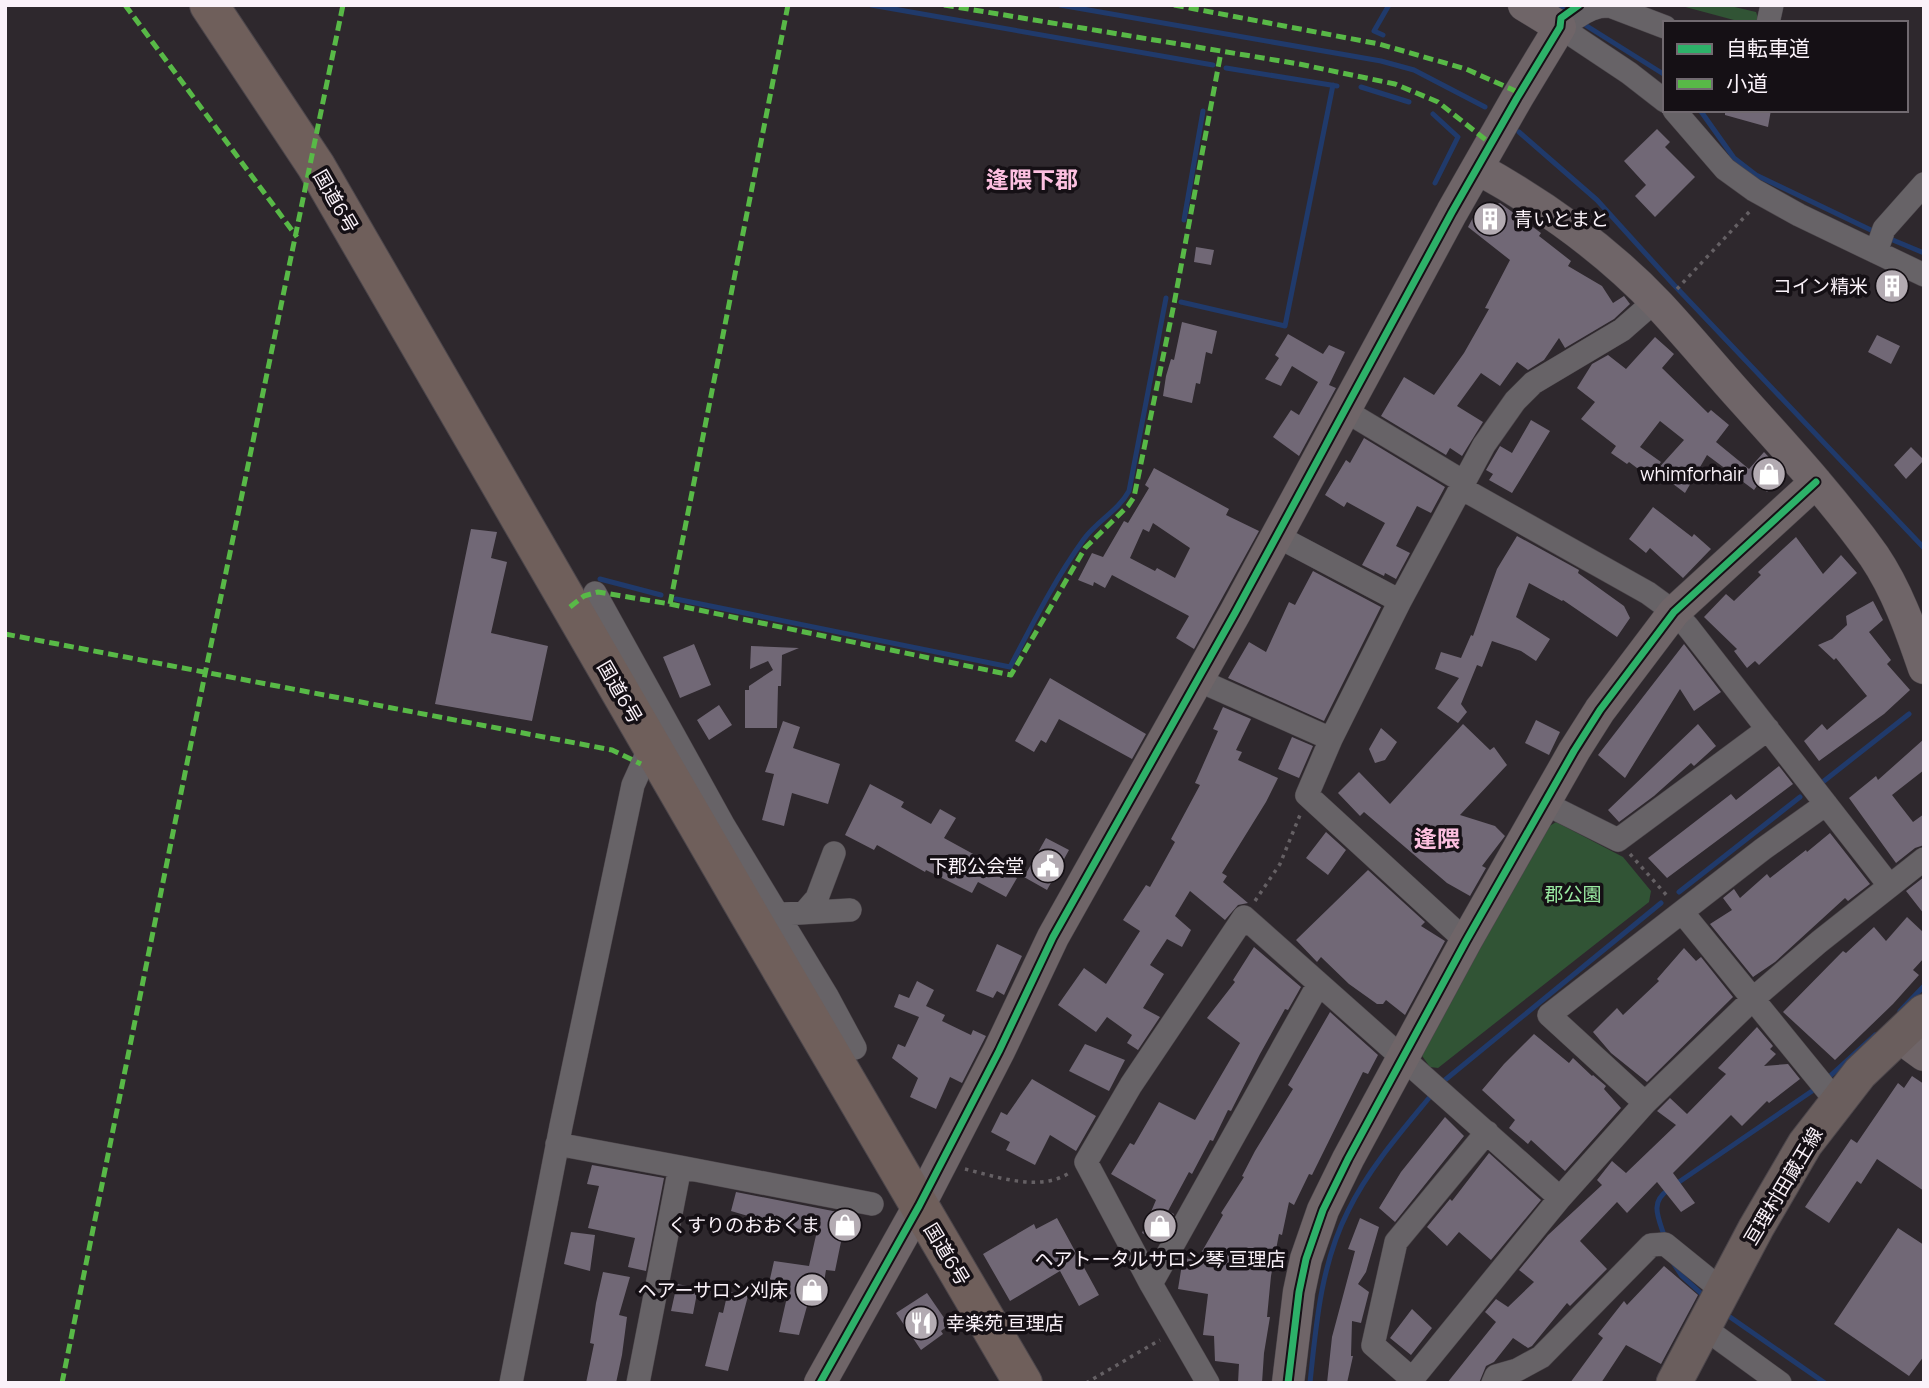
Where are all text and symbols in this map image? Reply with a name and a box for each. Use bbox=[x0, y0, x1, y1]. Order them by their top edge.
legend bbox=[1663, 21, 1908, 112]
text: 自転車道 bbox=[1726, 34, 1810, 62]
text: 小道 bbox=[1726, 69, 1768, 97]
district label: 逢隈下郡 bbox=[986, 163, 1078, 195]
street label: 国道6号 bbox=[308, 165, 364, 237]
building icon: 青いとまと bbox=[1471, 200, 1509, 238]
place label: 青いとまと bbox=[1514, 206, 1609, 232]
building icon: コイン精米 bbox=[1873, 267, 1911, 305]
place label: コイン精米 bbox=[1773, 273, 1868, 299]
shop icon: whimforhair bbox=[1750, 455, 1788, 493]
place label: whimforhair bbox=[1640, 461, 1744, 487]
street label: 国道6号 bbox=[592, 656, 648, 728]
district label: 逢隈 bbox=[1414, 822, 1460, 854]
public building icon: 下郡公会堂 bbox=[1029, 847, 1067, 885]
place label: 下郡公会堂 bbox=[929, 853, 1024, 879]
park label: 郡公園 bbox=[1544, 881, 1602, 907]
street label: 亘理村田蔵王線 bbox=[1738, 1122, 1828, 1250]
shop icon: くすりのおおくま bbox=[826, 1206, 864, 1244]
shop icon: ヘアトータルサロン琴 亘理店 bbox=[1141, 1207, 1179, 1245]
place label: くすりのおおくま bbox=[668, 1212, 820, 1238]
street label: 国道6号 bbox=[918, 1218, 976, 1290]
place label: ヘアトータルサロン琴 亘理店 bbox=[1035, 1246, 1285, 1272]
shop icon: ヘアーサロン刈床 bbox=[793, 1271, 831, 1309]
place label: ヘアーサロン刈床 bbox=[638, 1277, 788, 1303]
restaurant icon: 幸楽苑 亘理店 bbox=[902, 1304, 940, 1342]
place label: 幸楽苑 亘理店 bbox=[946, 1310, 1064, 1336]

